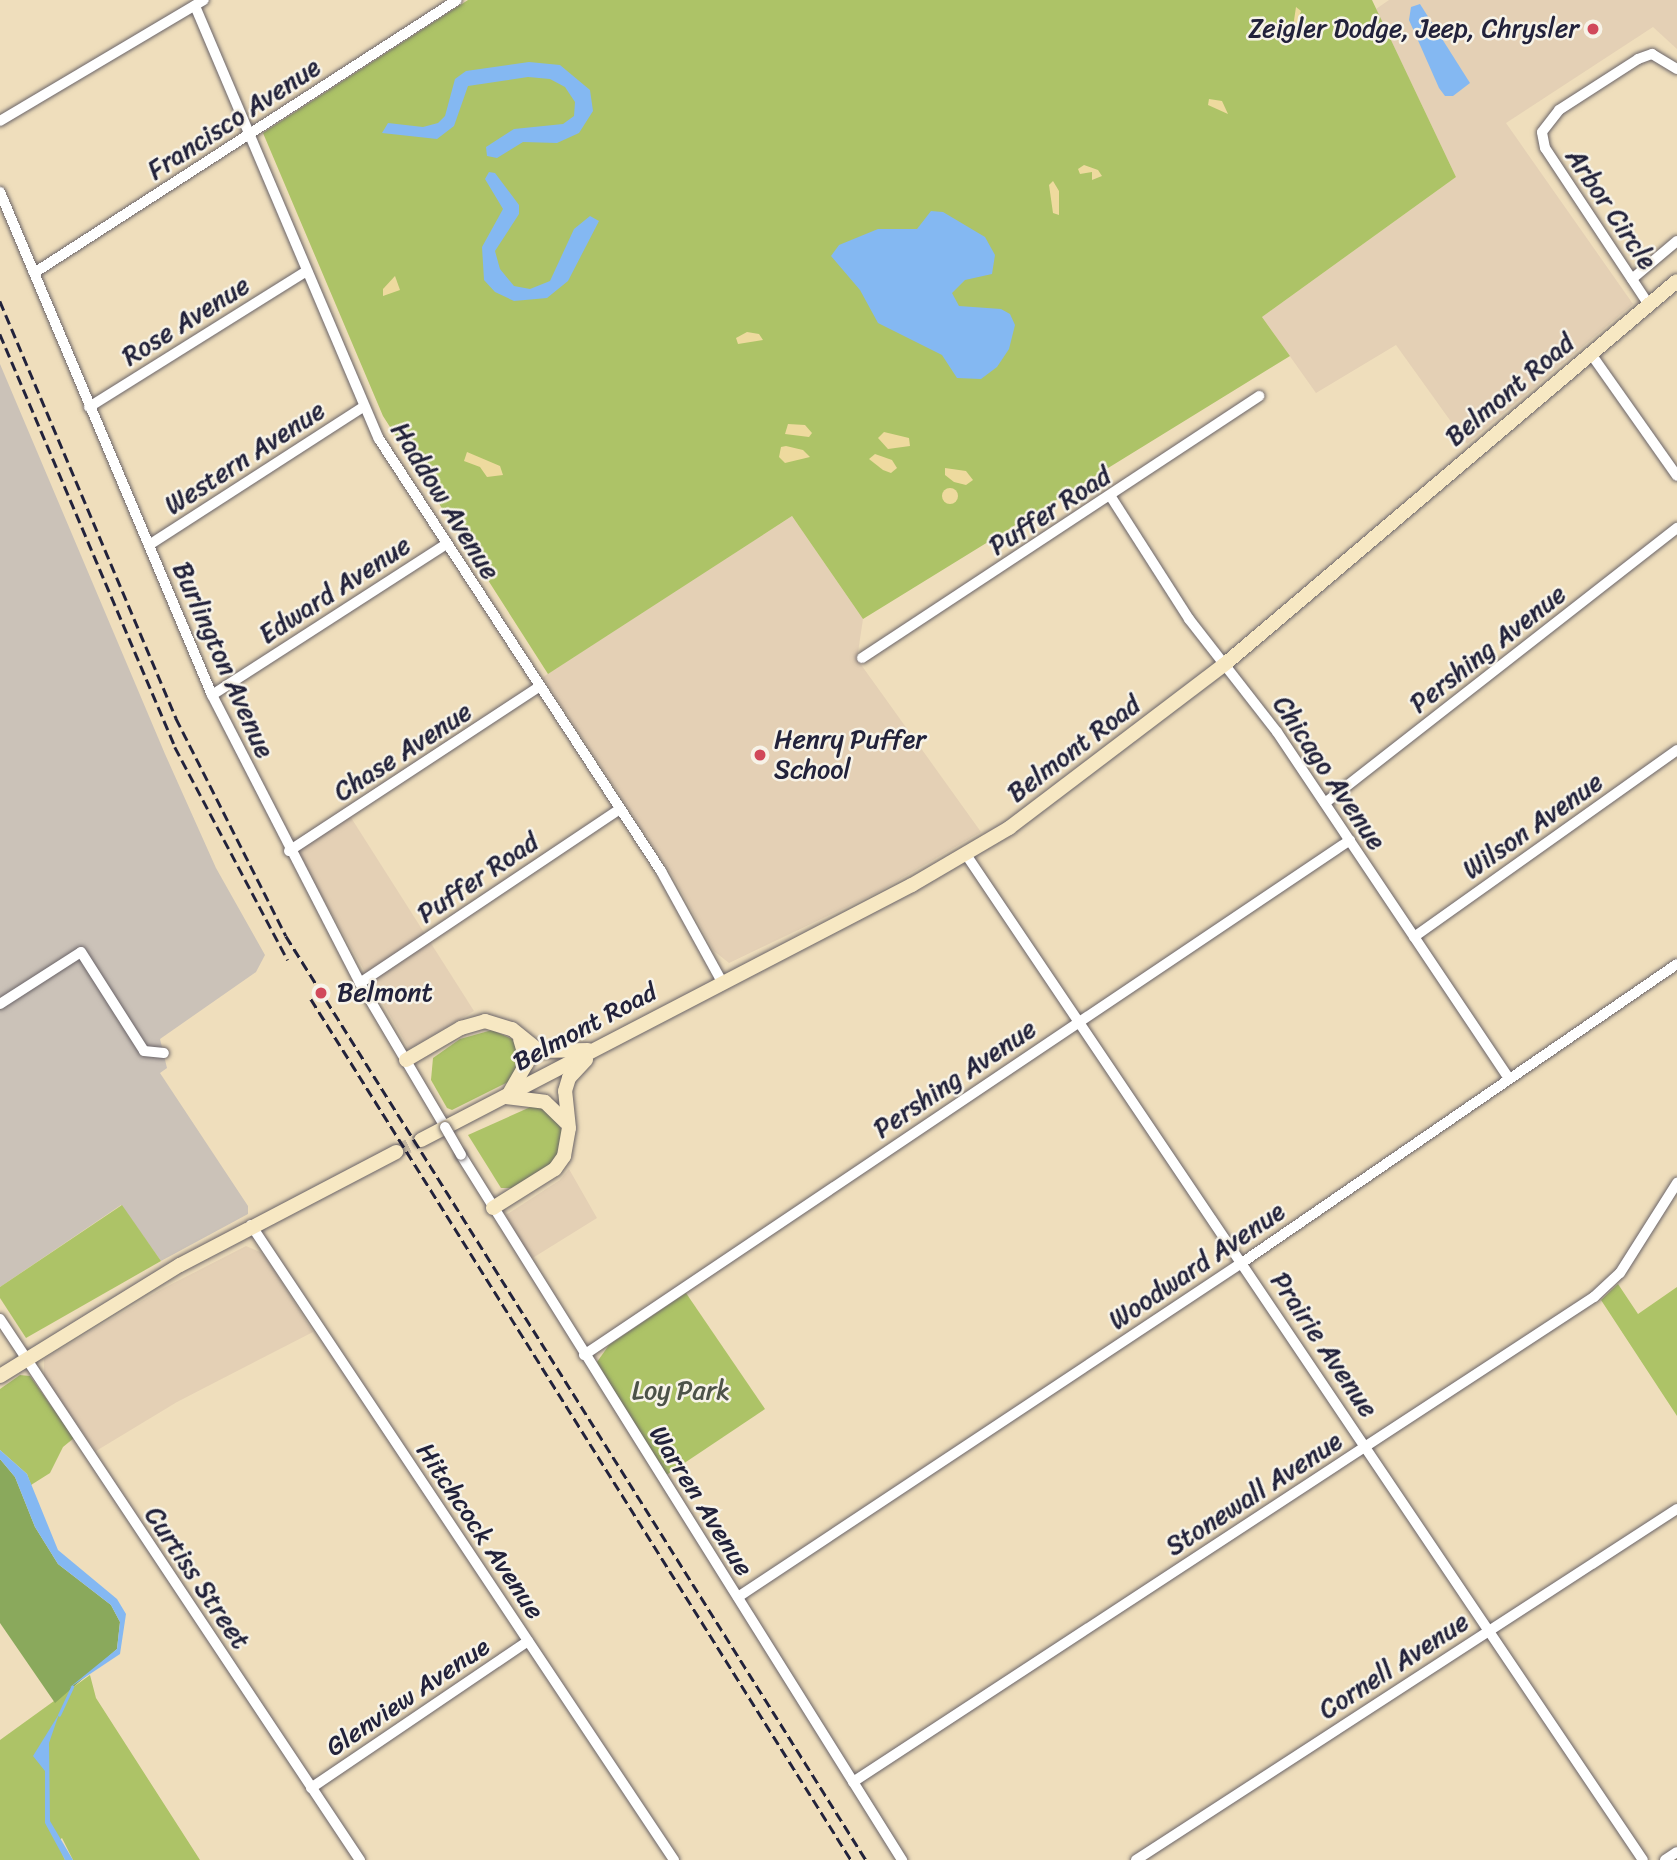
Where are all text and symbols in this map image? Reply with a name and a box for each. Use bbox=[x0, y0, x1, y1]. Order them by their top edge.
place label: Zeigler Dodge, Jeep, Chrysler bbox=[1248, 13, 1579, 45]
marker: Zeigler Dodge, Jeep, Chrysler bbox=[1585, 21, 1601, 37]
street label: Francisco Avenue bbox=[142, 52, 326, 186]
street label: Arbor Circle bbox=[1559, 142, 1663, 276]
street label: Rose Avenue bbox=[117, 270, 255, 372]
street label: Belmont Road bbox=[1439, 327, 1581, 453]
street label: Western Avenue bbox=[159, 395, 331, 521]
street label: Haddow Avenue bbox=[384, 416, 506, 586]
street label: Puffer Road bbox=[983, 460, 1117, 562]
street label: Edward Avenue bbox=[254, 530, 416, 650]
street label: Burlington Avenue bbox=[166, 557, 280, 763]
street label: Pershing Avenue bbox=[1404, 578, 1572, 720]
street label: Belmont Road bbox=[1001, 689, 1147, 809]
street label: Chicago Avenue bbox=[1266, 690, 1392, 856]
street label: Chase Avenue bbox=[328, 696, 478, 808]
place label: Henry Puffer School bbox=[774, 724, 927, 786]
marker: Henry Puffer School bbox=[752, 747, 768, 763]
street label: Wilson Avenue bbox=[1457, 766, 1609, 886]
street label: Puffer Road bbox=[412, 826, 544, 930]
street label: Belmont Road bbox=[508, 976, 662, 1078]
place label: Belmont bbox=[337, 977, 433, 1009]
marker: Belmont bbox=[311, 983, 331, 1003]
street label: Pershing Avenue bbox=[868, 1013, 1042, 1145]
street label: Woodward Avenue bbox=[1103, 1196, 1291, 1336]
street label: Prairie Avenue bbox=[1264, 1267, 1384, 1423]
park label: Loy Park bbox=[632, 1375, 730, 1407]
street label: Warren Avenue bbox=[642, 1420, 760, 1582]
street label: Stonewall Avenue bbox=[1160, 1425, 1348, 1563]
street label: Hitchcock Avenue bbox=[409, 1437, 551, 1625]
street label: Curtiss Street bbox=[138, 1501, 256, 1655]
street label: Cornell Avenue bbox=[1313, 1606, 1475, 1726]
street label: Glenview Avenue bbox=[320, 1631, 496, 1763]

